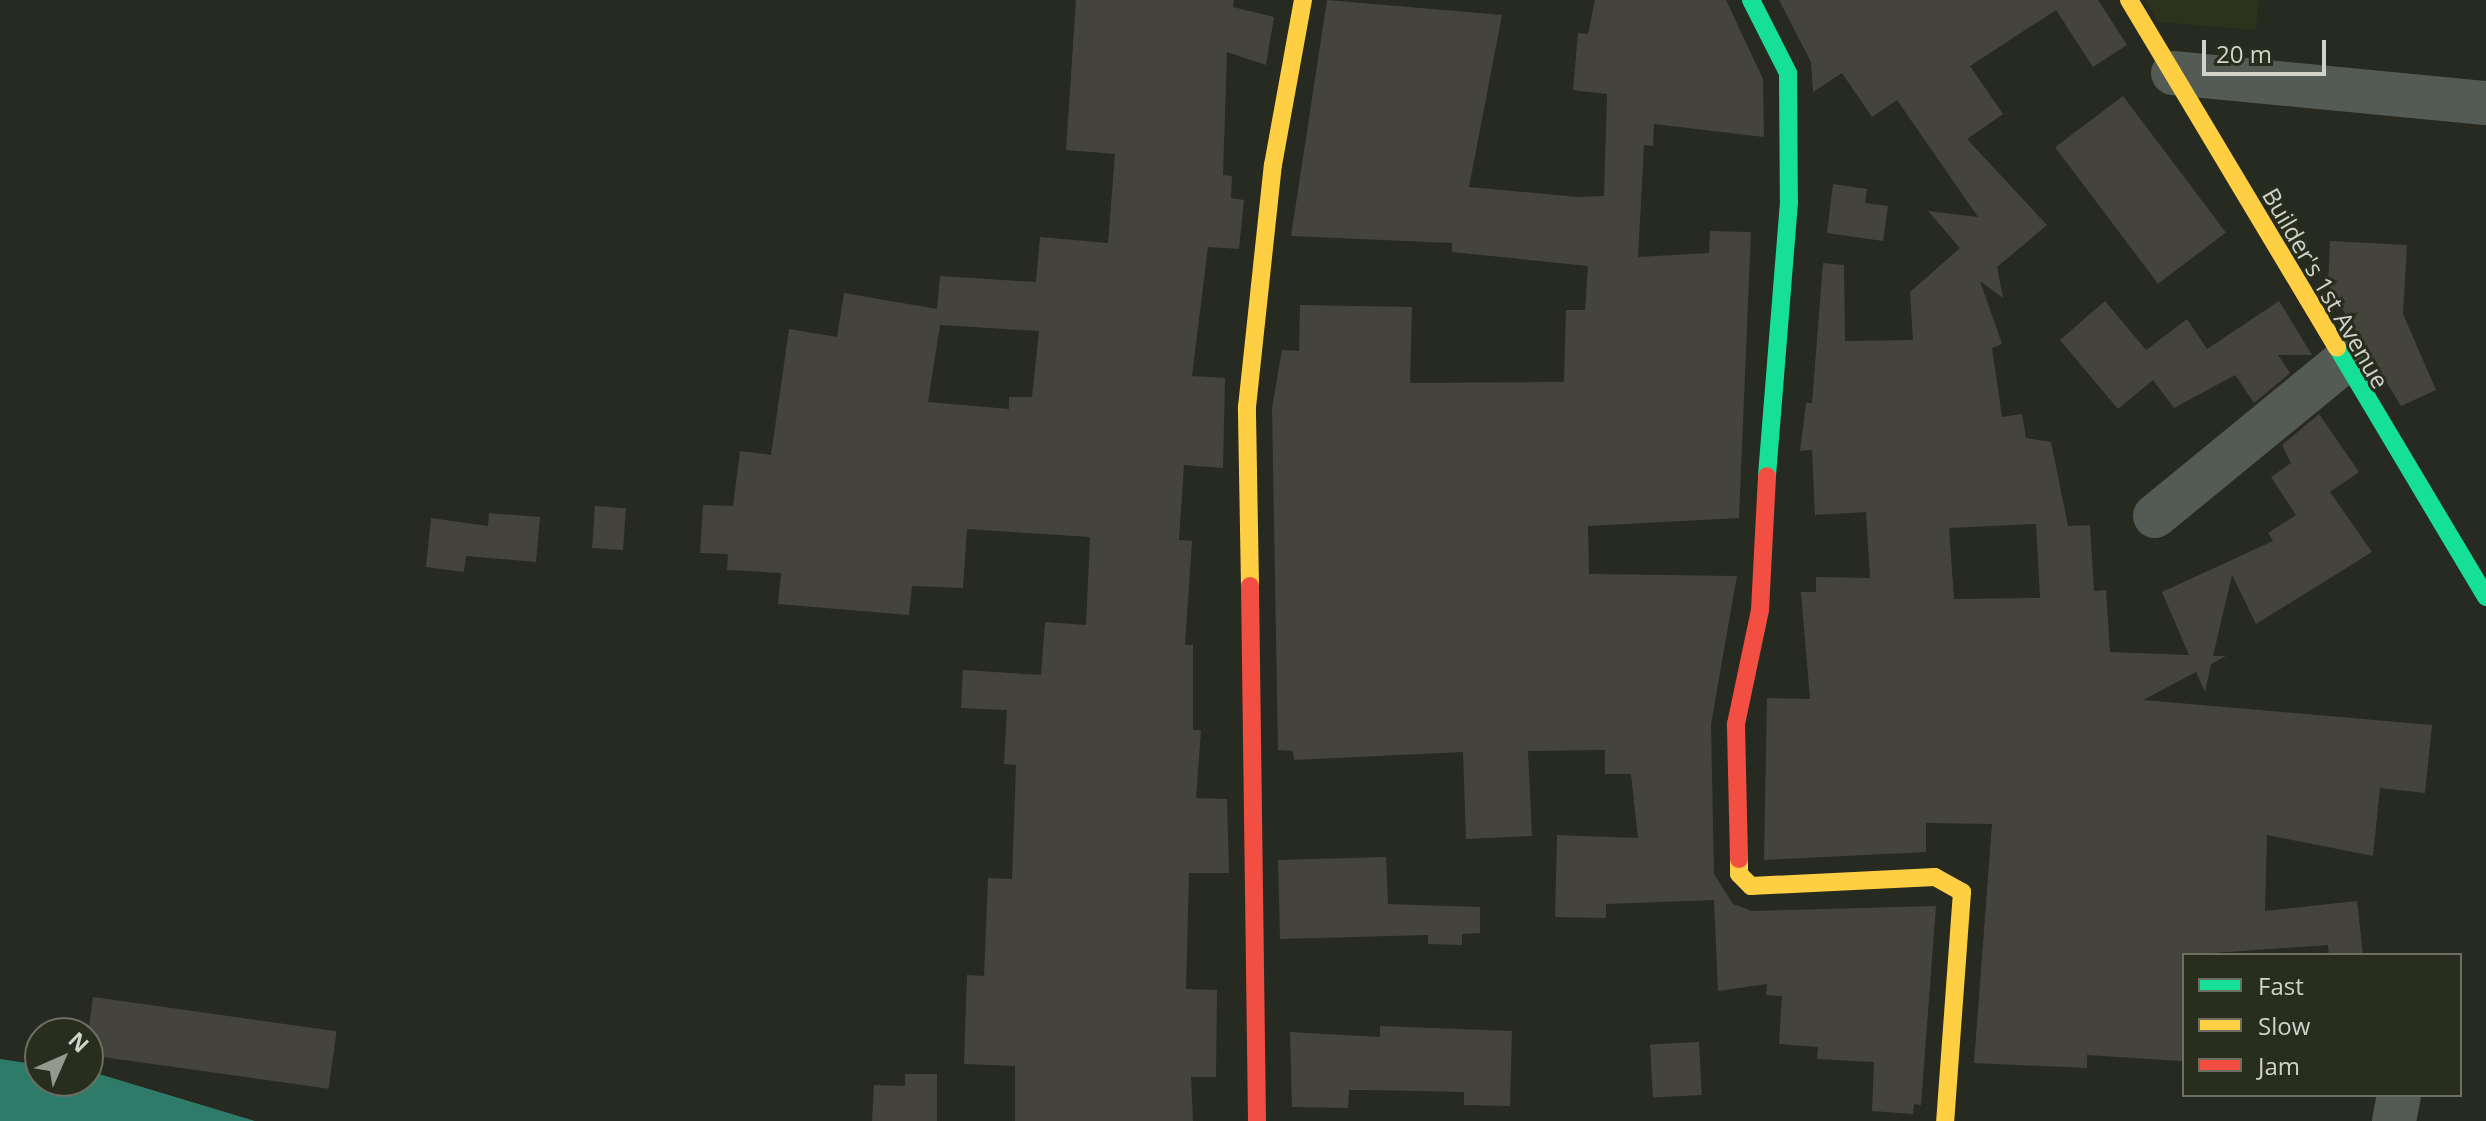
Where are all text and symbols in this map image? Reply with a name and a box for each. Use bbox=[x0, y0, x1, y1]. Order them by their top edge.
scale bar bbox=[2206, 24, 2330, 74]
text: 20 m bbox=[2216, 37, 2272, 70]
street label: Builder's 1st Avenue bbox=[2257, 183, 2395, 393]
legend bbox=[2182, 953, 2462, 1097]
text: Fast bbox=[2258, 969, 2304, 1002]
text: Slow bbox=[2258, 1009, 2310, 1042]
north arrow bbox=[24, 1017, 104, 1097]
text: N bbox=[63, 1025, 96, 1058]
text: Jam bbox=[2258, 1049, 2300, 1082]

